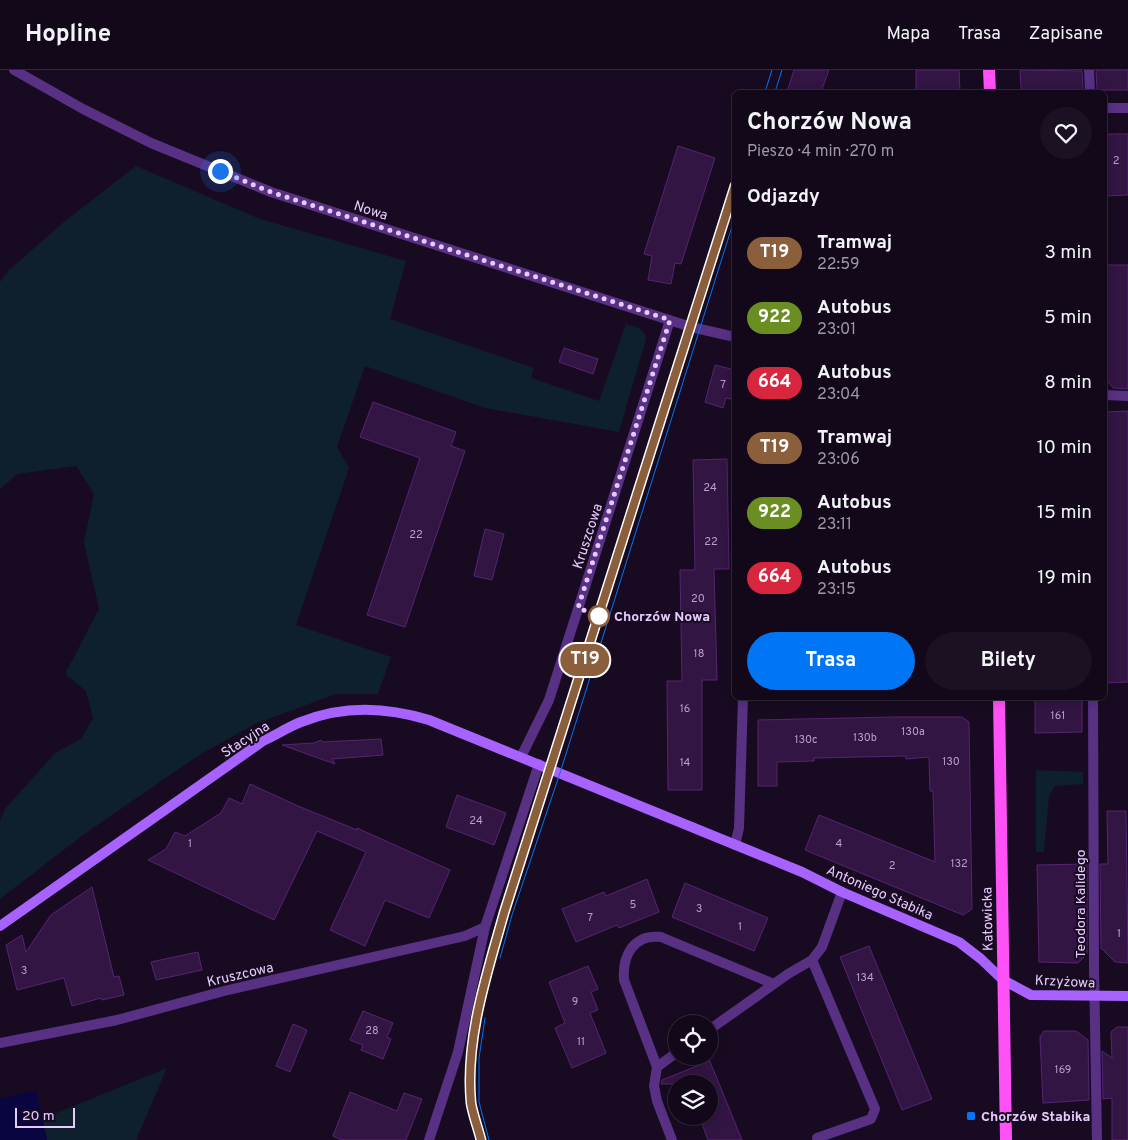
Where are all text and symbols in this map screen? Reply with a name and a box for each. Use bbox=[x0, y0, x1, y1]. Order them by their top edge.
text: Hopline bbox=[25, 20, 111, 50]
text: Mapa bbox=[887, 23, 930, 46]
text: Trasa bbox=[958, 23, 1001, 46]
text: Zapisane bbox=[1029, 23, 1103, 46]
button: heart bbox=[1040, 107, 1092, 159]
text: Chorzów Nowa bbox=[747, 108, 912, 138]
text: Pieszo · 4 min · 270 m bbox=[747, 142, 894, 162]
house number: 2 bbox=[1113, 154, 1119, 168]
your location bbox=[208, 159, 233, 184]
text: Odjazdy bbox=[747, 185, 820, 209]
street label: Nowa bbox=[351, 198, 390, 225]
text: Tramwaj bbox=[817, 231, 892, 255]
text: T19 bbox=[760, 241, 789, 264]
text: 3 min bbox=[1044, 241, 1092, 265]
text: 22:59 bbox=[817, 255, 860, 275]
text: Autobus bbox=[817, 296, 892, 320]
text: 922 bbox=[758, 306, 791, 329]
text: 5 min bbox=[1044, 306, 1092, 330]
text: 23:01 bbox=[817, 320, 856, 340]
text: Autobus bbox=[817, 361, 892, 385]
text: 664 bbox=[758, 371, 791, 394]
text: 8 min bbox=[1044, 371, 1092, 395]
house number: 7 bbox=[720, 378, 726, 392]
text: 23:04 bbox=[817, 385, 860, 405]
text: Tramwaj bbox=[817, 426, 892, 450]
text: T19 bbox=[760, 436, 789, 459]
text: 10 min bbox=[1037, 436, 1092, 460]
text: 23:06 bbox=[817, 450, 860, 470]
house number: 24 bbox=[703, 481, 717, 495]
text: Autobus bbox=[817, 491, 892, 515]
text: 922 bbox=[758, 501, 791, 524]
text: 15 min bbox=[1037, 501, 1092, 525]
street label: Kruszcowa bbox=[570, 502, 607, 571]
text: 23:11 bbox=[817, 515, 852, 535]
house number: 22 bbox=[409, 528, 423, 542]
house number: 22 bbox=[704, 535, 718, 549]
text: Autobus bbox=[817, 556, 892, 580]
text: 664 bbox=[758, 566, 791, 589]
text: 19 min bbox=[1037, 566, 1092, 590]
text: 23:15 bbox=[817, 580, 856, 600]
house number: 20 bbox=[691, 592, 705, 606]
marker: Chorzów Nowa bbox=[588, 605, 610, 627]
place label: Chorzów Nowa bbox=[614, 609, 710, 626]
button: Trasa bbox=[747, 632, 915, 690]
button: Bilety bbox=[925, 632, 1092, 690]
line badge: T19 bbox=[556, 644, 614, 676]
house number: 18 bbox=[694, 647, 704, 661]
text: T19 bbox=[570, 648, 600, 671]
house number: 16 bbox=[680, 702, 690, 716]
house number: 161 bbox=[1051, 709, 1065, 723]
street label: Stacyjna bbox=[218, 718, 273, 762]
house number: 130a bbox=[901, 725, 925, 739]
house number: 130b bbox=[853, 731, 877, 745]
house number: 130c bbox=[794, 733, 818, 747]
house number: 130 bbox=[942, 755, 960, 769]
house number: 14 bbox=[680, 756, 691, 770]
house number: 24 bbox=[469, 814, 483, 828]
house number: 1 bbox=[188, 837, 192, 851]
house number: 4 bbox=[836, 837, 843, 851]
street label: Teodora Kalidego bbox=[1073, 849, 1090, 959]
house number: 132 bbox=[950, 857, 968, 871]
house number: 2 bbox=[889, 859, 895, 873]
street label: Antoniego Stabika bbox=[823, 862, 935, 924]
street label: Katowicka bbox=[979, 887, 998, 951]
house number: 5 bbox=[630, 898, 637, 912]
house number: 3 bbox=[696, 902, 702, 916]
house number: 7 bbox=[587, 911, 593, 925]
house number: 1 bbox=[738, 920, 742, 934]
house number: 1 bbox=[1117, 927, 1121, 941]
street label: Kruszcowa bbox=[205, 960, 275, 991]
house number: 3 bbox=[21, 964, 27, 978]
house number: 134 bbox=[856, 971, 874, 985]
street label: Krzyżowa bbox=[1034, 972, 1096, 993]
house number: 9 bbox=[572, 995, 578, 1009]
map controls bbox=[668, 1015, 718, 1125]
button: locate bbox=[668, 1015, 718, 1065]
house number: 28 bbox=[365, 1024, 379, 1038]
house number: 11 bbox=[577, 1035, 585, 1049]
house number: 169 bbox=[1055, 1063, 1071, 1077]
button: layers bbox=[668, 1075, 718, 1125]
scale bar bbox=[15, 1105, 75, 1128]
text: 20 m bbox=[22, 1108, 55, 1125]
place label: Chorzów Stabika bbox=[981, 1109, 1090, 1126]
marker: Chorzów Stabika bbox=[965, 1110, 977, 1122]

